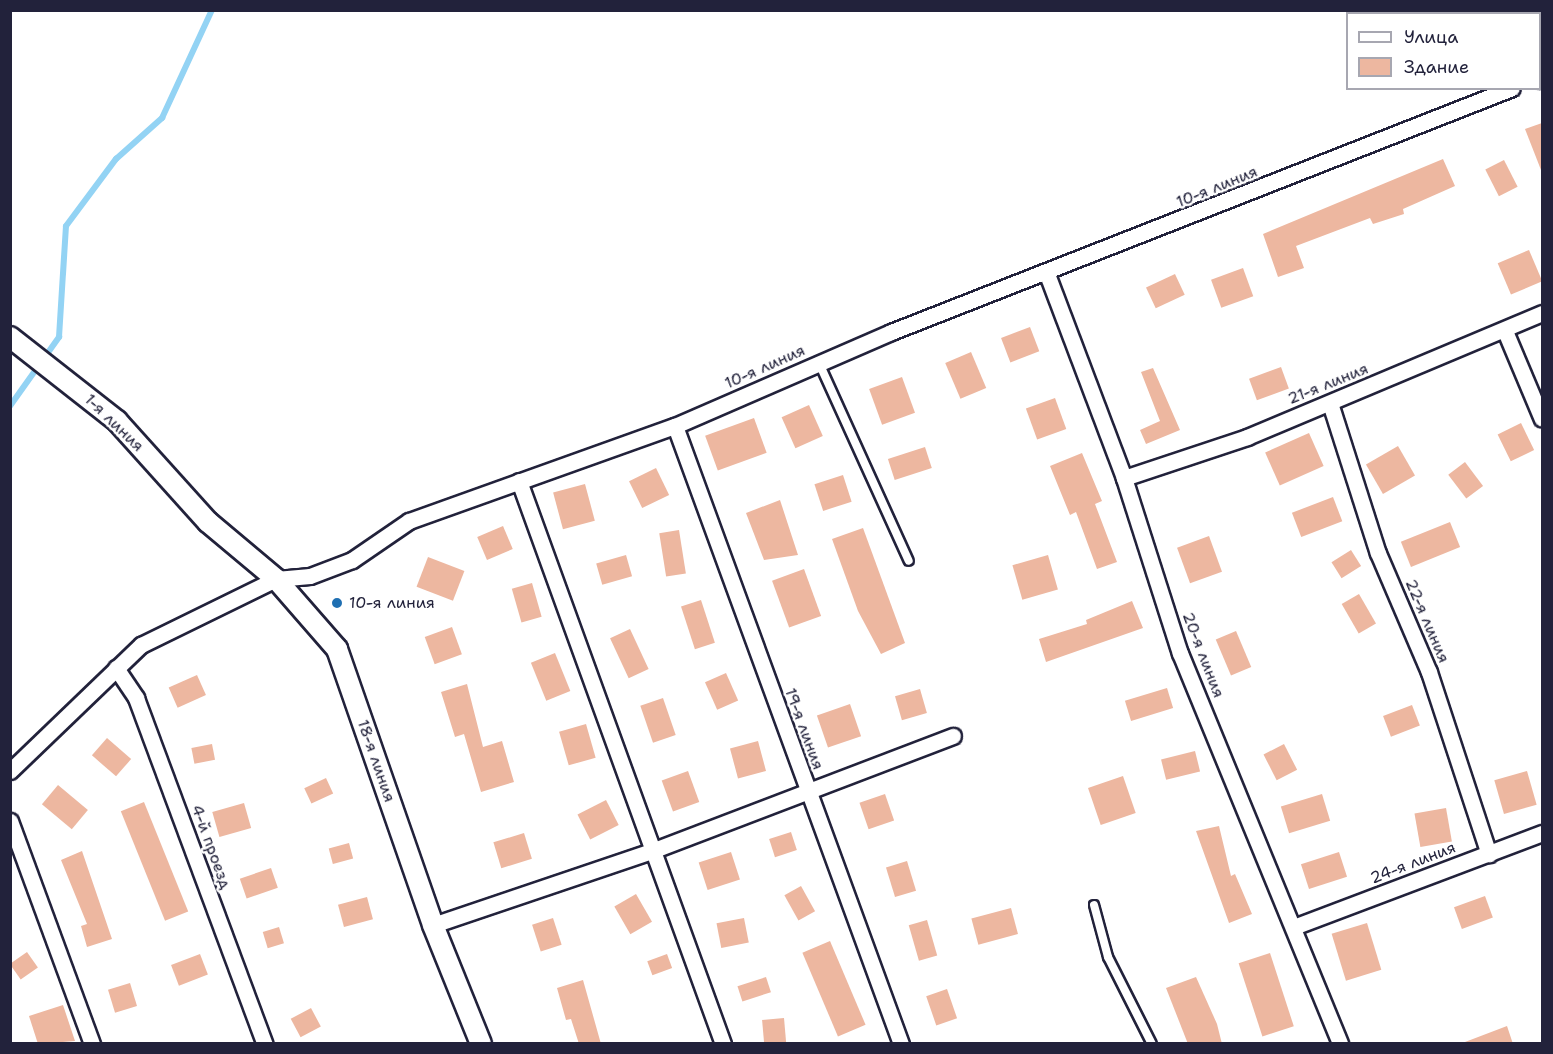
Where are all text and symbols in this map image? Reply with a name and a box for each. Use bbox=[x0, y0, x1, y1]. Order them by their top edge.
legend bbox=[1346, 12, 1541, 90]
text: Улица bbox=[1404, 25, 1458, 49]
text: Здание bbox=[1404, 55, 1469, 79]
street label: 10-я линия bbox=[1174, 162, 1260, 212]
street label: 10-я линия bbox=[722, 341, 808, 393]
street label: 21-я линия bbox=[1285, 359, 1371, 409]
street label: 1-я линия bbox=[80, 390, 148, 456]
street label: 22-я линия bbox=[1401, 576, 1453, 666]
place label: 10-я линия bbox=[349, 593, 435, 613]
marker: 10-я линия bbox=[330, 596, 344, 610]
street label: 20-я линия bbox=[1178, 609, 1228, 701]
street label: 19-я линия bbox=[780, 685, 828, 773]
street label: 18-я линия bbox=[353, 717, 399, 805]
street label: 4-й проезд bbox=[187, 802, 235, 892]
street label: 24-я линия bbox=[1367, 838, 1459, 888]

